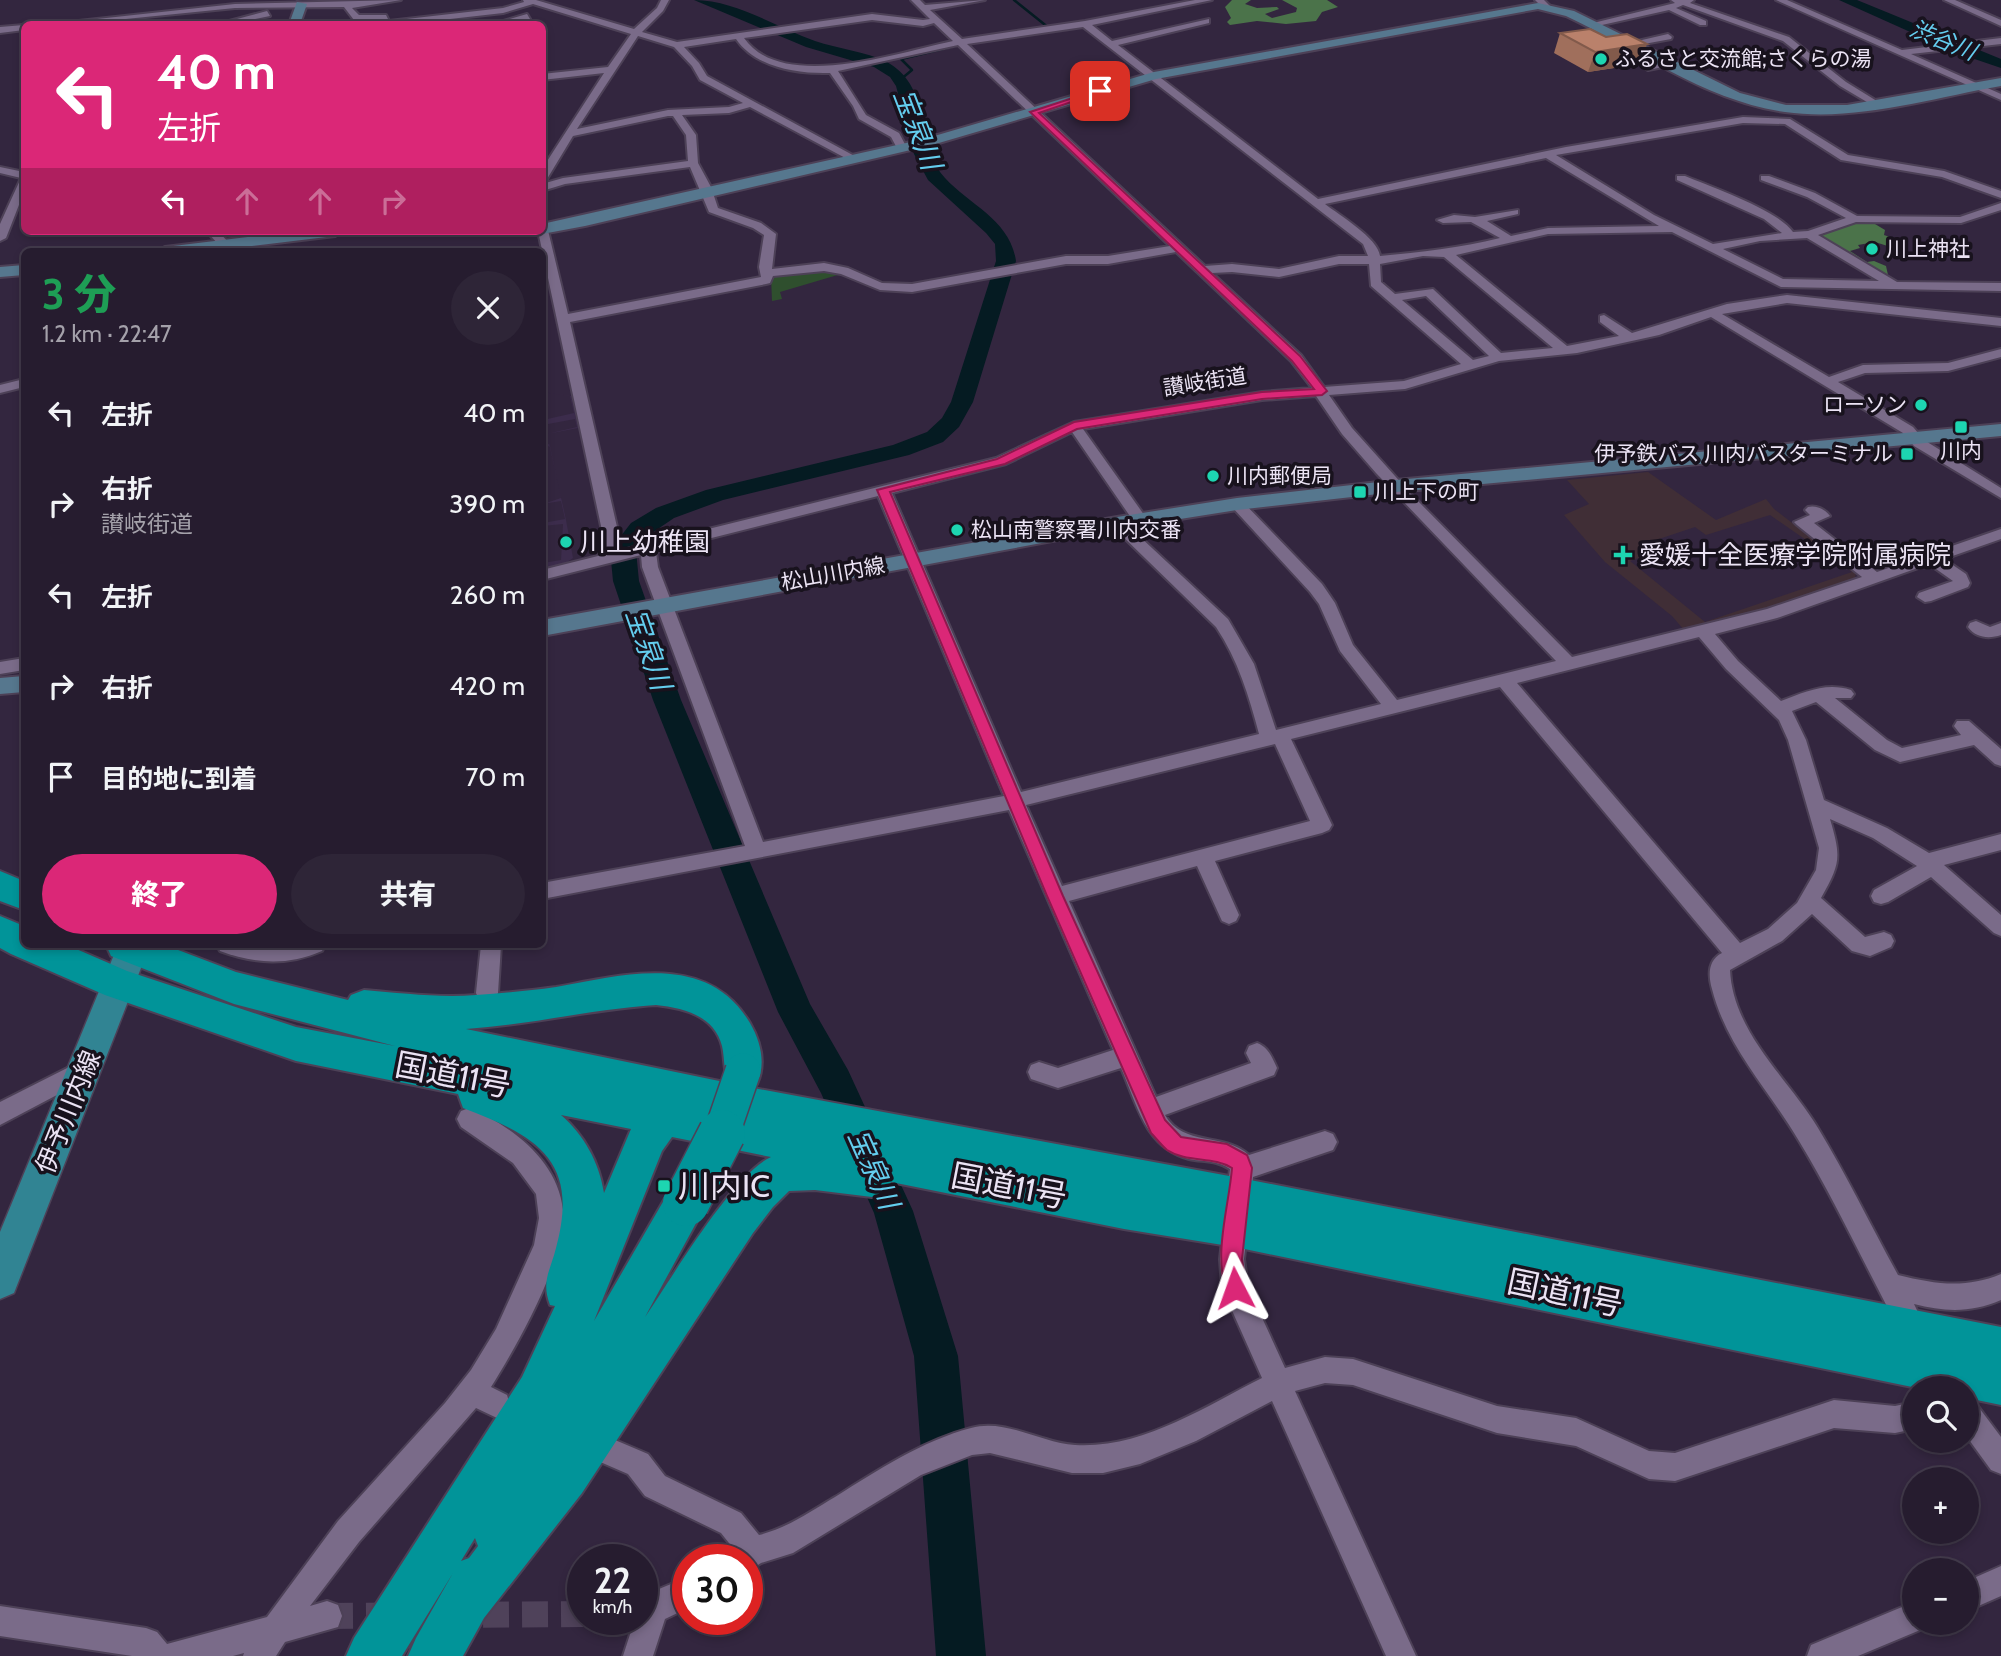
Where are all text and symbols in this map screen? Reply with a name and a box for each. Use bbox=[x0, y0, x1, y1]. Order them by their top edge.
water label: 渋谷川 bbox=[1906, 14, 1983, 67]
text: 40 m bbox=[157, 42, 276, 101]
place label: ふるさと交流館;さくらの湯 bbox=[1615, 46, 1872, 71]
icon: left bbox=[42, 49, 133, 140]
marker: ふるさと交流館;さくらの湯 bbox=[1593, 51, 1609, 67]
pin bbox=[1070, 61, 1130, 121]
icon: arrive bbox=[1081, 72, 1119, 110]
water label: 宝泉川 bbox=[887, 84, 950, 177]
text: 左折 bbox=[157, 108, 221, 147]
icon: left bbox=[155, 182, 193, 220]
icon: ahead bbox=[228, 182, 266, 220]
icon: ahead bbox=[301, 182, 339, 220]
icon: right bbox=[374, 182, 412, 220]
place label: 川上神社 bbox=[1886, 236, 1970, 261]
marker: 川上神社 bbox=[1864, 241, 1880, 257]
text: 3 分 bbox=[42, 268, 116, 320]
button: close bbox=[451, 271, 525, 345]
text: 1.2 km · 22:47 bbox=[42, 320, 172, 348]
street label: 讃岐街道 bbox=[1161, 363, 1248, 400]
place label: ローソン bbox=[1823, 392, 1907, 417]
icon: left bbox=[42, 394, 80, 432]
text: 40 m bbox=[463, 397, 525, 429]
marker: ローソン bbox=[1913, 397, 1929, 413]
text: 左折 bbox=[101, 399, 153, 431]
marker: 川内 bbox=[1953, 419, 1969, 435]
place label: 川内 bbox=[1940, 438, 1982, 463]
place label: 伊予鉄バス 川内バスターミナル bbox=[1594, 441, 1893, 466]
marker: 伊予鉄バス 川内バスターミナル bbox=[1899, 446, 1915, 462]
place label: 川内郵便局 bbox=[1227, 463, 1332, 488]
marker: 川内郵便局 bbox=[1205, 468, 1221, 484]
text: 右折 bbox=[101, 473, 153, 505]
place label: 川上下の町 bbox=[1374, 479, 1479, 504]
marker: 川上下の町 bbox=[1352, 484, 1368, 500]
icon: right bbox=[42, 485, 80, 523]
text: 390 m bbox=[449, 488, 525, 520]
text: 讃岐街道 bbox=[101, 510, 193, 538]
place label: 松山南警察署川内交番 bbox=[971, 517, 1181, 542]
marker: 松山南警察署川内交番 bbox=[949, 522, 965, 538]
place label: 川上幼稚園 bbox=[580, 526, 710, 558]
marker: 川上幼稚園 bbox=[558, 534, 574, 550]
place label: 愛媛十全医療学院附属病院 bbox=[1639, 539, 1951, 571]
marker: 愛媛十全医療学院附属病院 bbox=[1613, 545, 1633, 565]
street label: 松山川内線 bbox=[779, 552, 887, 595]
icon: left bbox=[42, 576, 80, 614]
text: 260 m bbox=[450, 579, 525, 611]
text: 左折 bbox=[101, 581, 153, 613]
water label: 宝泉川 bbox=[619, 604, 680, 697]
icon: right bbox=[42, 667, 80, 705]
text: 420 m bbox=[450, 670, 525, 702]
text: 右折 bbox=[101, 672, 153, 704]
icon: arrive bbox=[42, 758, 80, 796]
text: 70 m bbox=[465, 761, 525, 793]
text: 目的地に到着 bbox=[101, 763, 257, 795]
button: 終了 bbox=[42, 854, 277, 934]
button: 共有 bbox=[291, 854, 525, 934]
street label: 国道11号 bbox=[392, 1044, 514, 1105]
street label: 伊予川内線 bbox=[29, 1046, 107, 1178]
water label: 宝泉川 bbox=[841, 1124, 908, 1217]
street label: 国道11号 bbox=[948, 1155, 1070, 1216]
place label: 川内IC bbox=[678, 1166, 770, 1205]
marker: 川内IC bbox=[656, 1178, 672, 1194]
position arrow bbox=[1198, 1251, 1272, 1325]
street label: 国道11号 bbox=[1504, 1261, 1626, 1324]
map controls bbox=[1902, 1376, 1979, 1635]
button: search bbox=[1902, 1376, 1979, 1453]
button: + bbox=[1902, 1467, 1979, 1544]
speed limit sign: 30 bbox=[672, 1544, 763, 1635]
button: − bbox=[1902, 1558, 1979, 1635]
text: 22 bbox=[594, 1559, 631, 1602]
text: km/h bbox=[593, 1596, 632, 1618]

